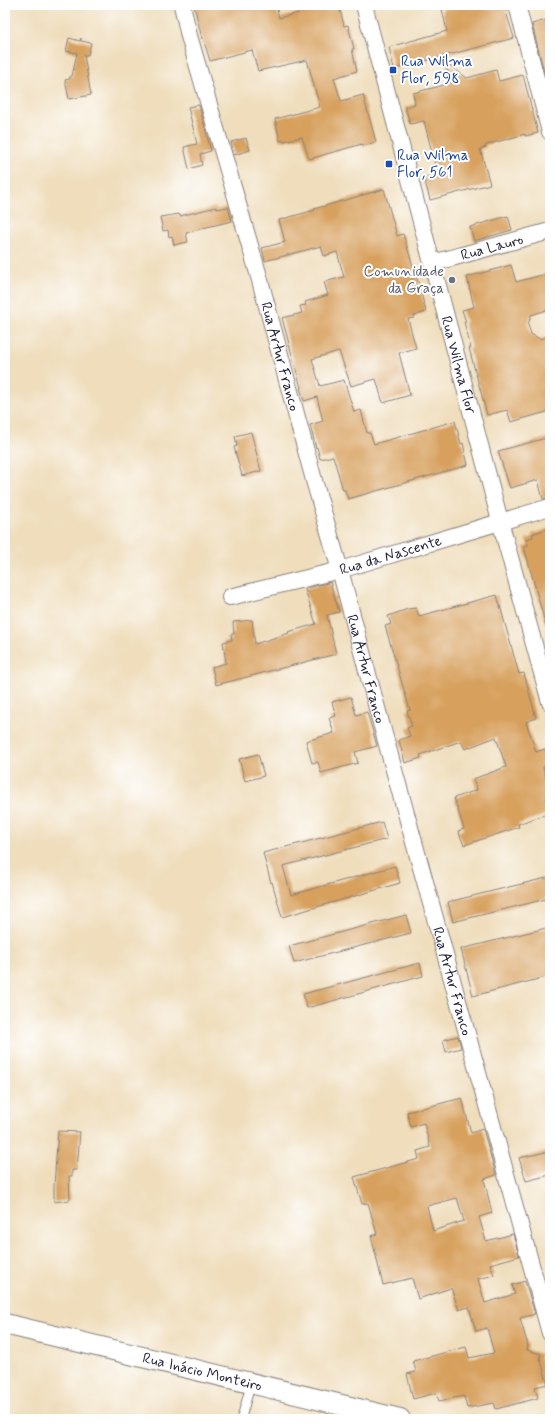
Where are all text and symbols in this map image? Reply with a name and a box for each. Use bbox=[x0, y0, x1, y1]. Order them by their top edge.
place label: Rua Wilma Flor, 598 bbox=[401, 52, 473, 89]
marker: Rua Wilma Flor, 598 bbox=[388, 65, 398, 75]
place label: Rua Wilma Flor, 561 bbox=[397, 146, 469, 183]
marker: Rua Wilma Flor, 561 bbox=[384, 159, 394, 169]
street label: Rua Lauro bbox=[459, 230, 526, 266]
place label: Comunidade da Graça bbox=[363, 262, 444, 299]
marker: Comunidade da Graça bbox=[447, 275, 457, 285]
street label: Rua Artur Franco bbox=[255, 300, 304, 413]
street label: Rua Wilma Flor bbox=[435, 314, 480, 416]
street label: Rua da Nascente bbox=[337, 531, 444, 581]
street label: Rua Artur Franco bbox=[341, 612, 390, 726]
street label: Rua Artur Franco bbox=[427, 925, 476, 1038]
street label: Rua Inácio Monteiro bbox=[140, 1348, 264, 1396]

